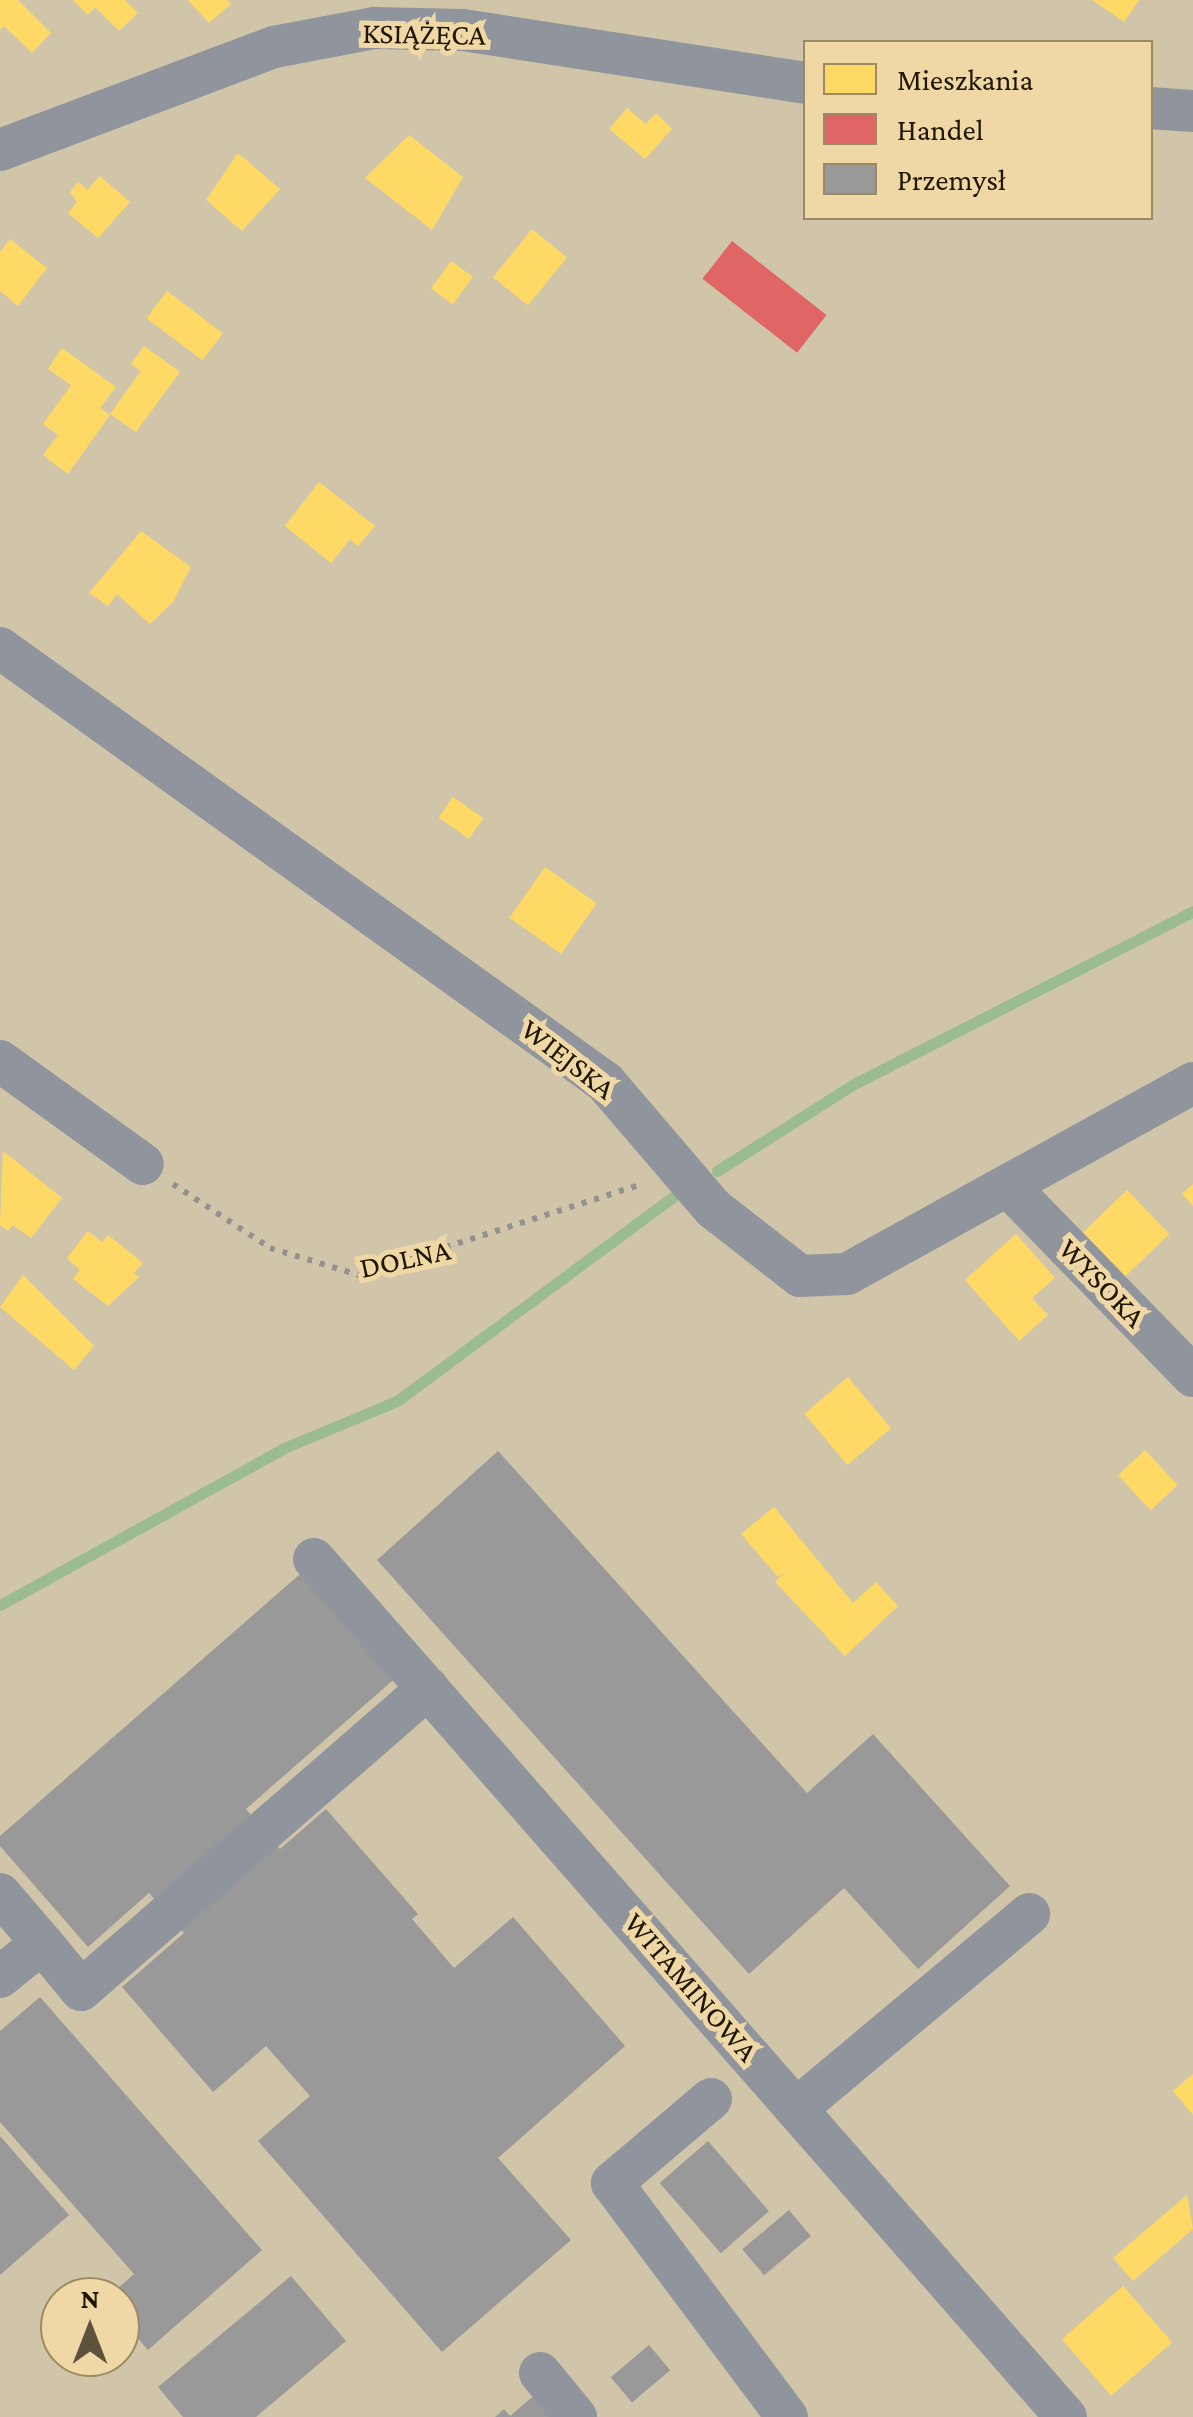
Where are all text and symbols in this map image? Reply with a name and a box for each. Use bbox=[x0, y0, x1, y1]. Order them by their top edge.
street label: KSIĄŻĘCA bbox=[362, 15, 486, 53]
legend bbox=[803, 40, 1153, 220]
text: Mieszkania bbox=[897, 63, 1033, 96]
text: Handel bbox=[897, 113, 984, 146]
text: Przemysł bbox=[897, 163, 1006, 196]
street label: WIEJSKA bbox=[514, 1011, 622, 1107]
street label: WYSOKA bbox=[1051, 1231, 1153, 1335]
street label: DOLNA bbox=[356, 1232, 454, 1286]
street label: WITAMINOWA bbox=[616, 1905, 766, 2069]
north arrow bbox=[40, 2277, 140, 2377]
text: N bbox=[80, 2283, 100, 2314]

